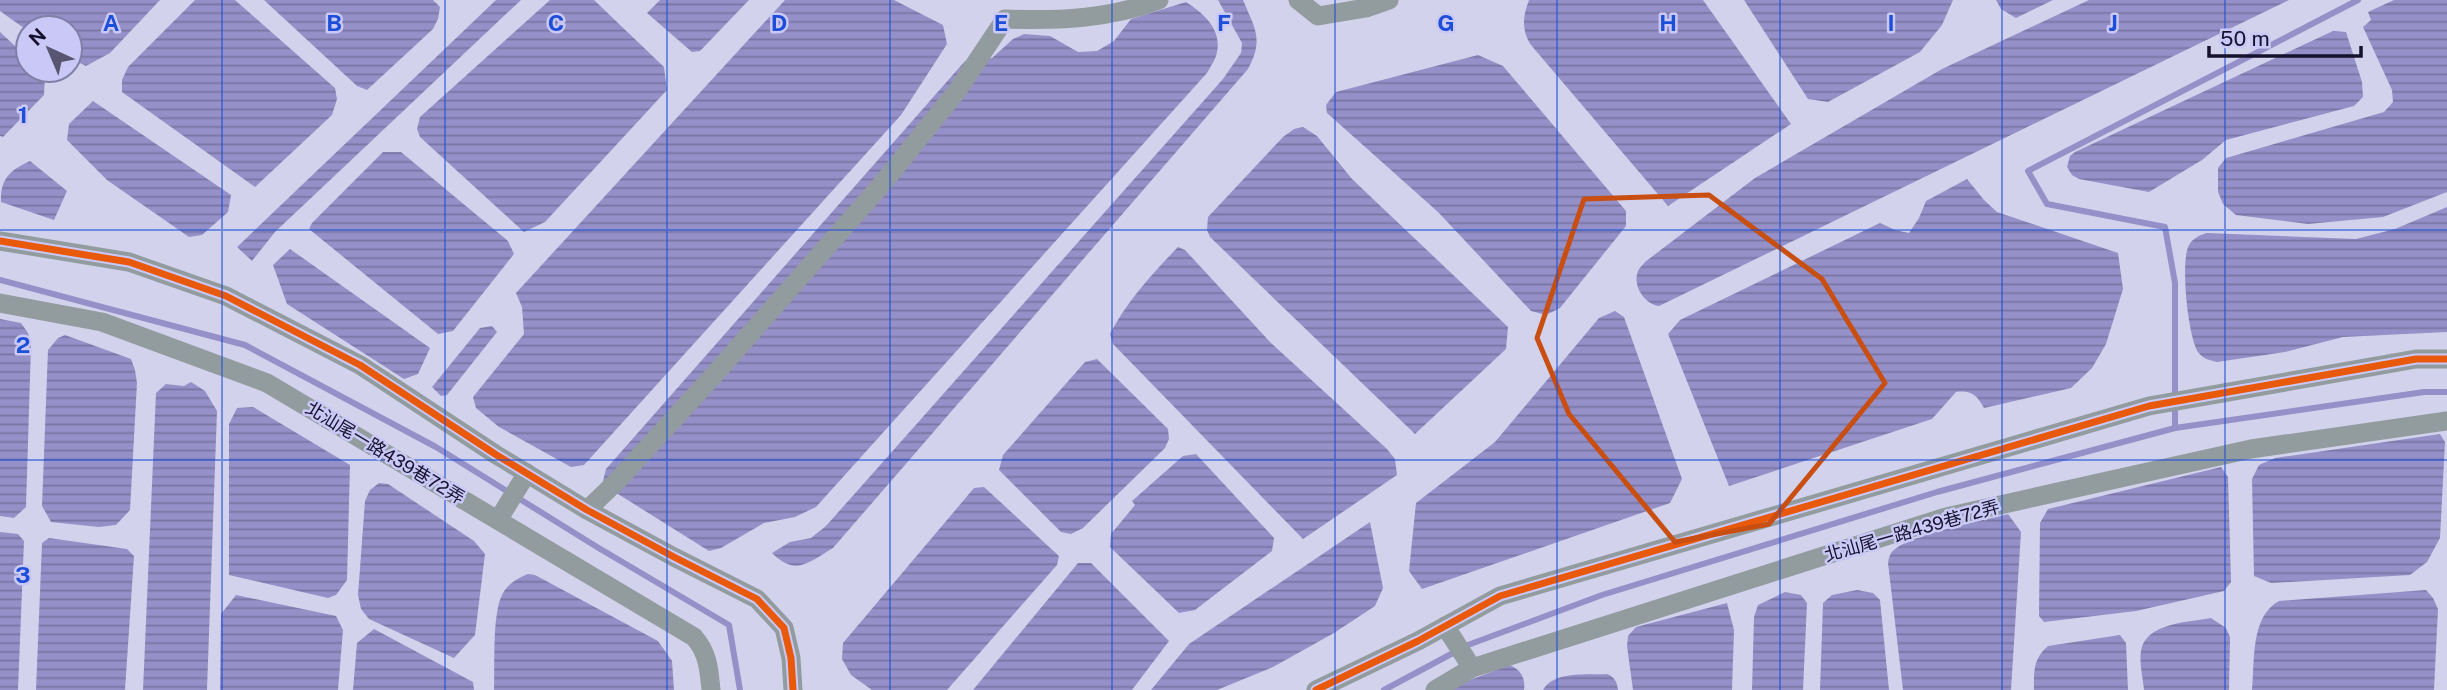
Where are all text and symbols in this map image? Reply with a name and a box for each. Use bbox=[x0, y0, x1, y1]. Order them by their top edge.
text: A bbox=[103, 9, 120, 36]
text: B bbox=[326, 9, 342, 36]
text: C bbox=[548, 9, 564, 36]
text: D bbox=[771, 9, 787, 36]
text: E bbox=[994, 9, 1008, 36]
text: F bbox=[1217, 9, 1231, 36]
text: G bbox=[1437, 9, 1455, 36]
text: H bbox=[1659, 9, 1677, 36]
text: I bbox=[1887, 9, 1895, 36]
text: J bbox=[2108, 9, 2118, 36]
north arrow bbox=[14, 14, 84, 84]
scale bar bbox=[2209, 14, 2361, 58]
text: N bbox=[24, 24, 50, 50]
text: 50 m bbox=[2220, 26, 2270, 51]
text: 1 bbox=[18, 101, 28, 128]
text: 2 bbox=[16, 331, 30, 358]
street label: 北汕尾一路439巷72弄 bbox=[302, 397, 468, 508]
street label: 北汕尾一路439巷72弄 bbox=[1822, 495, 2002, 566]
text: 3 bbox=[15, 561, 31, 588]

